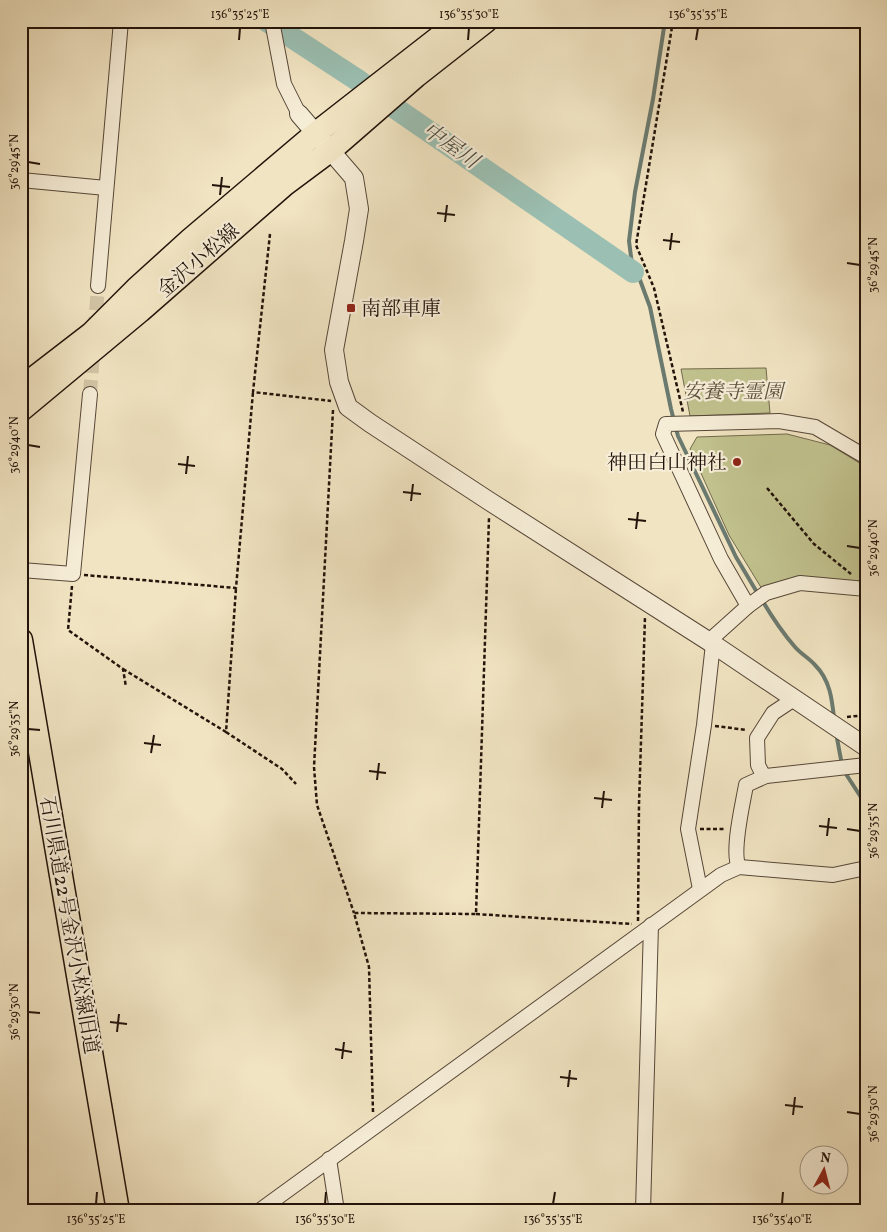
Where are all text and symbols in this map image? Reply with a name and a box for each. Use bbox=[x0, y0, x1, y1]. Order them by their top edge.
text: 136°35'25"E bbox=[210, 7, 270, 23]
text: 136°35'30"E bbox=[439, 7, 499, 23]
text: 136°35'35"E bbox=[669, 7, 727, 23]
water label: 中屋川 bbox=[416, 116, 486, 177]
text: 36°29'45"N bbox=[7, 134, 23, 190]
street label: 金沢小松線 bbox=[152, 218, 246, 305]
text: 36°29'45"N bbox=[866, 237, 882, 293]
place label: 南部車庫 bbox=[361, 296, 441, 324]
marker: 南部車庫 bbox=[345, 302, 357, 314]
park label: 安養寺霊園 bbox=[683, 379, 786, 407]
text: 36°29'40"N bbox=[7, 416, 23, 474]
place label: 神田白山神社 bbox=[607, 450, 727, 478]
marker: 神田白山神社 bbox=[731, 456, 743, 468]
text: 36°29'40"N bbox=[866, 519, 882, 577]
text: 36°29'35"N bbox=[7, 701, 23, 757]
street label: 石川県道22号金沢小松線旧道 bbox=[32, 794, 105, 1057]
text: 36°29'35"N bbox=[866, 803, 882, 859]
text: 36°29'30"N bbox=[7, 983, 23, 1041]
text: 36°29'30"N bbox=[866, 1085, 882, 1143]
north arrow bbox=[800, 1144, 850, 1194]
text: N bbox=[819, 1149, 832, 1169]
text: 136°35'25"E bbox=[66, 1212, 126, 1228]
text: 136°35'30"E bbox=[295, 1212, 355, 1228]
text: 136°35'35"E bbox=[524, 1212, 582, 1228]
text: 136°35'40"E bbox=[752, 1212, 812, 1228]

